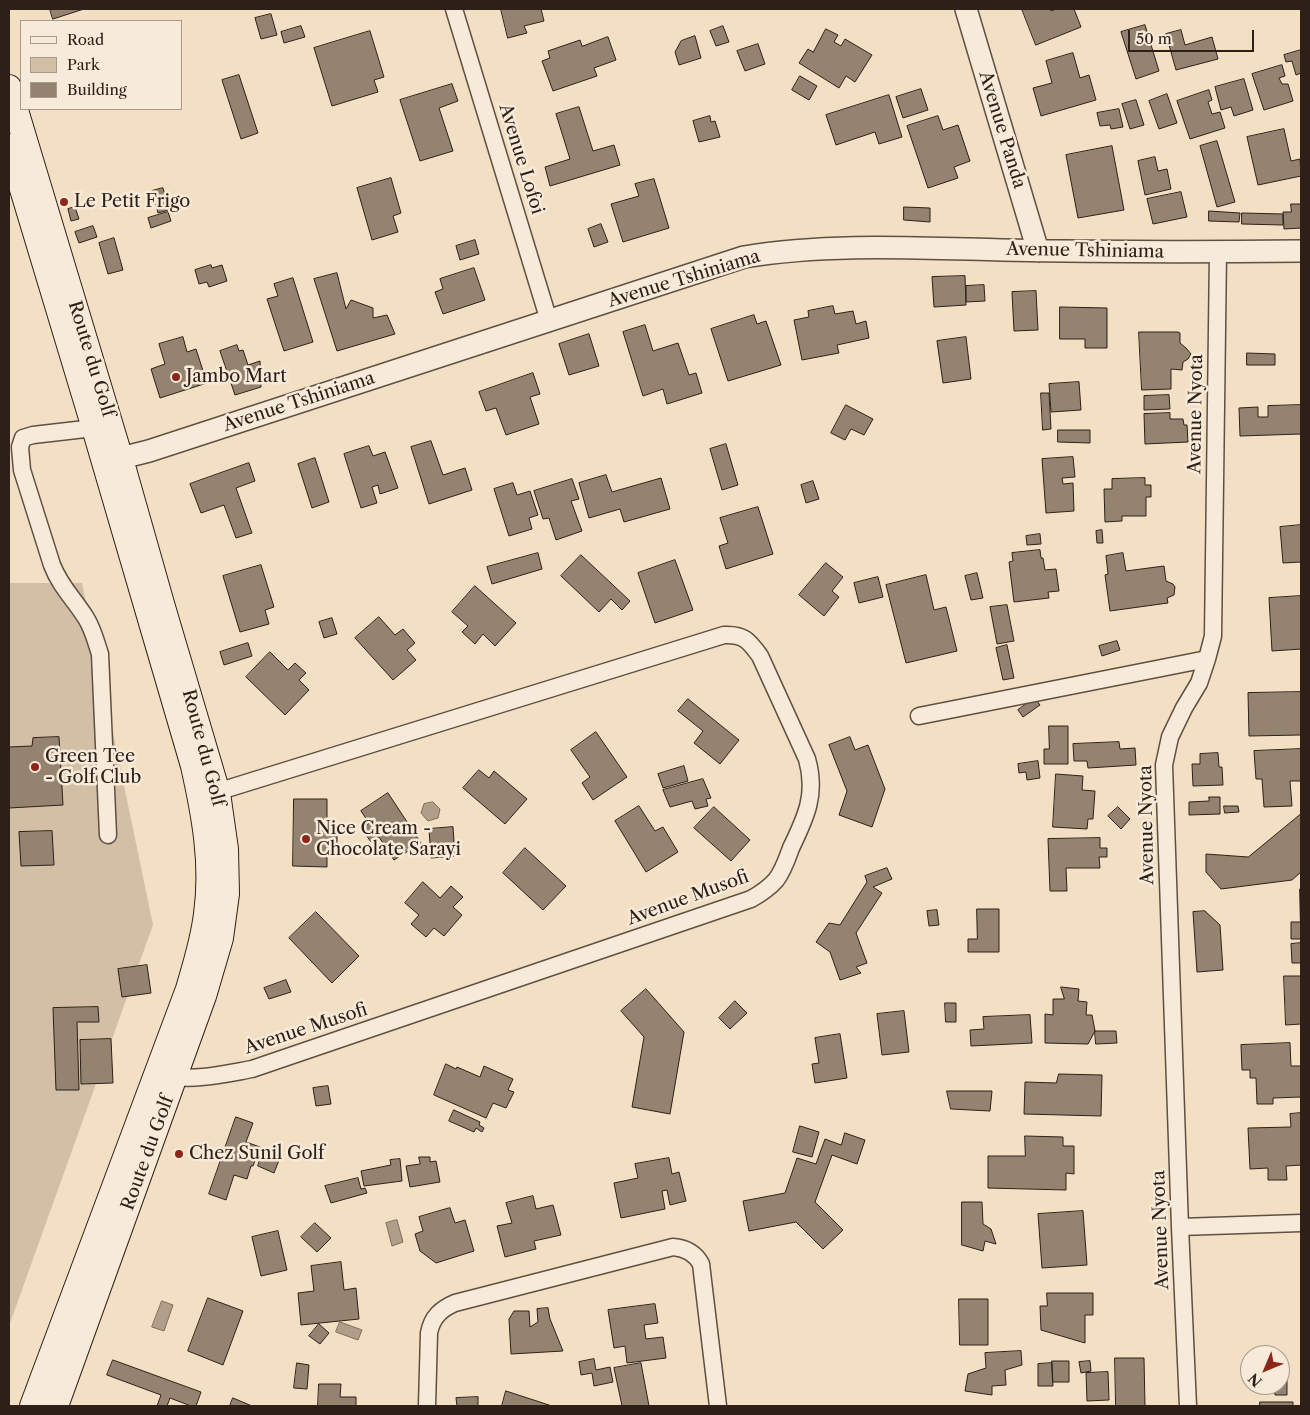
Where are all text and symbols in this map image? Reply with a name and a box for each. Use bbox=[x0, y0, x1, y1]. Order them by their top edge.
legend bbox=[20, 20, 182, 110]
scale bar bbox=[1130, 20, 1256, 52]
text: 50 m bbox=[1136, 29, 1172, 48]
text: Road bbox=[67, 30, 104, 49]
text: Park bbox=[67, 55, 100, 74]
street label: Avenue Panda bbox=[974, 69, 1030, 191]
text: Building bbox=[67, 80, 127, 99]
street label: Avenue Lofoi bbox=[494, 101, 548, 217]
place label: Le Petit Frigo bbox=[74, 191, 190, 213]
marker: Le Petit Frigo bbox=[58, 196, 70, 208]
street label: Avenue Tshiniama bbox=[1006, 239, 1164, 263]
street label: Avenue Tshiniama bbox=[605, 246, 763, 312]
street label: Route du Golf bbox=[63, 298, 119, 420]
street label: Avenue Nyota bbox=[1184, 354, 1208, 474]
place label: Jambo Mart bbox=[186, 366, 287, 388]
street label: Avenue Tshiniama bbox=[221, 367, 377, 437]
marker: Jambo Mart bbox=[170, 371, 182, 383]
street label: Route du Golf bbox=[177, 687, 229, 809]
place label: Green Tee - Golf Club bbox=[45, 746, 141, 789]
marker: Green Tee - Golf Club bbox=[29, 761, 41, 773]
street label: Avenue Nyota bbox=[1135, 765, 1159, 885]
place label: Nice Cream - Chocolate Sarayi bbox=[316, 818, 461, 861]
marker: Nice Cream - Chocolate Sarayi bbox=[300, 833, 312, 845]
street label: Avenue Musofi bbox=[624, 866, 752, 930]
street label: Avenue Musofi bbox=[242, 999, 370, 1059]
street label: Route du Golf bbox=[117, 1093, 179, 1213]
place label: Chez Sunil Golf bbox=[189, 1143, 324, 1165]
marker: Chez Sunil Golf bbox=[173, 1148, 185, 1160]
street label: Avenue Nyota bbox=[1148, 1170, 1174, 1290]
north arrow bbox=[1240, 1345, 1290, 1395]
text: N bbox=[1244, 1369, 1266, 1391]

